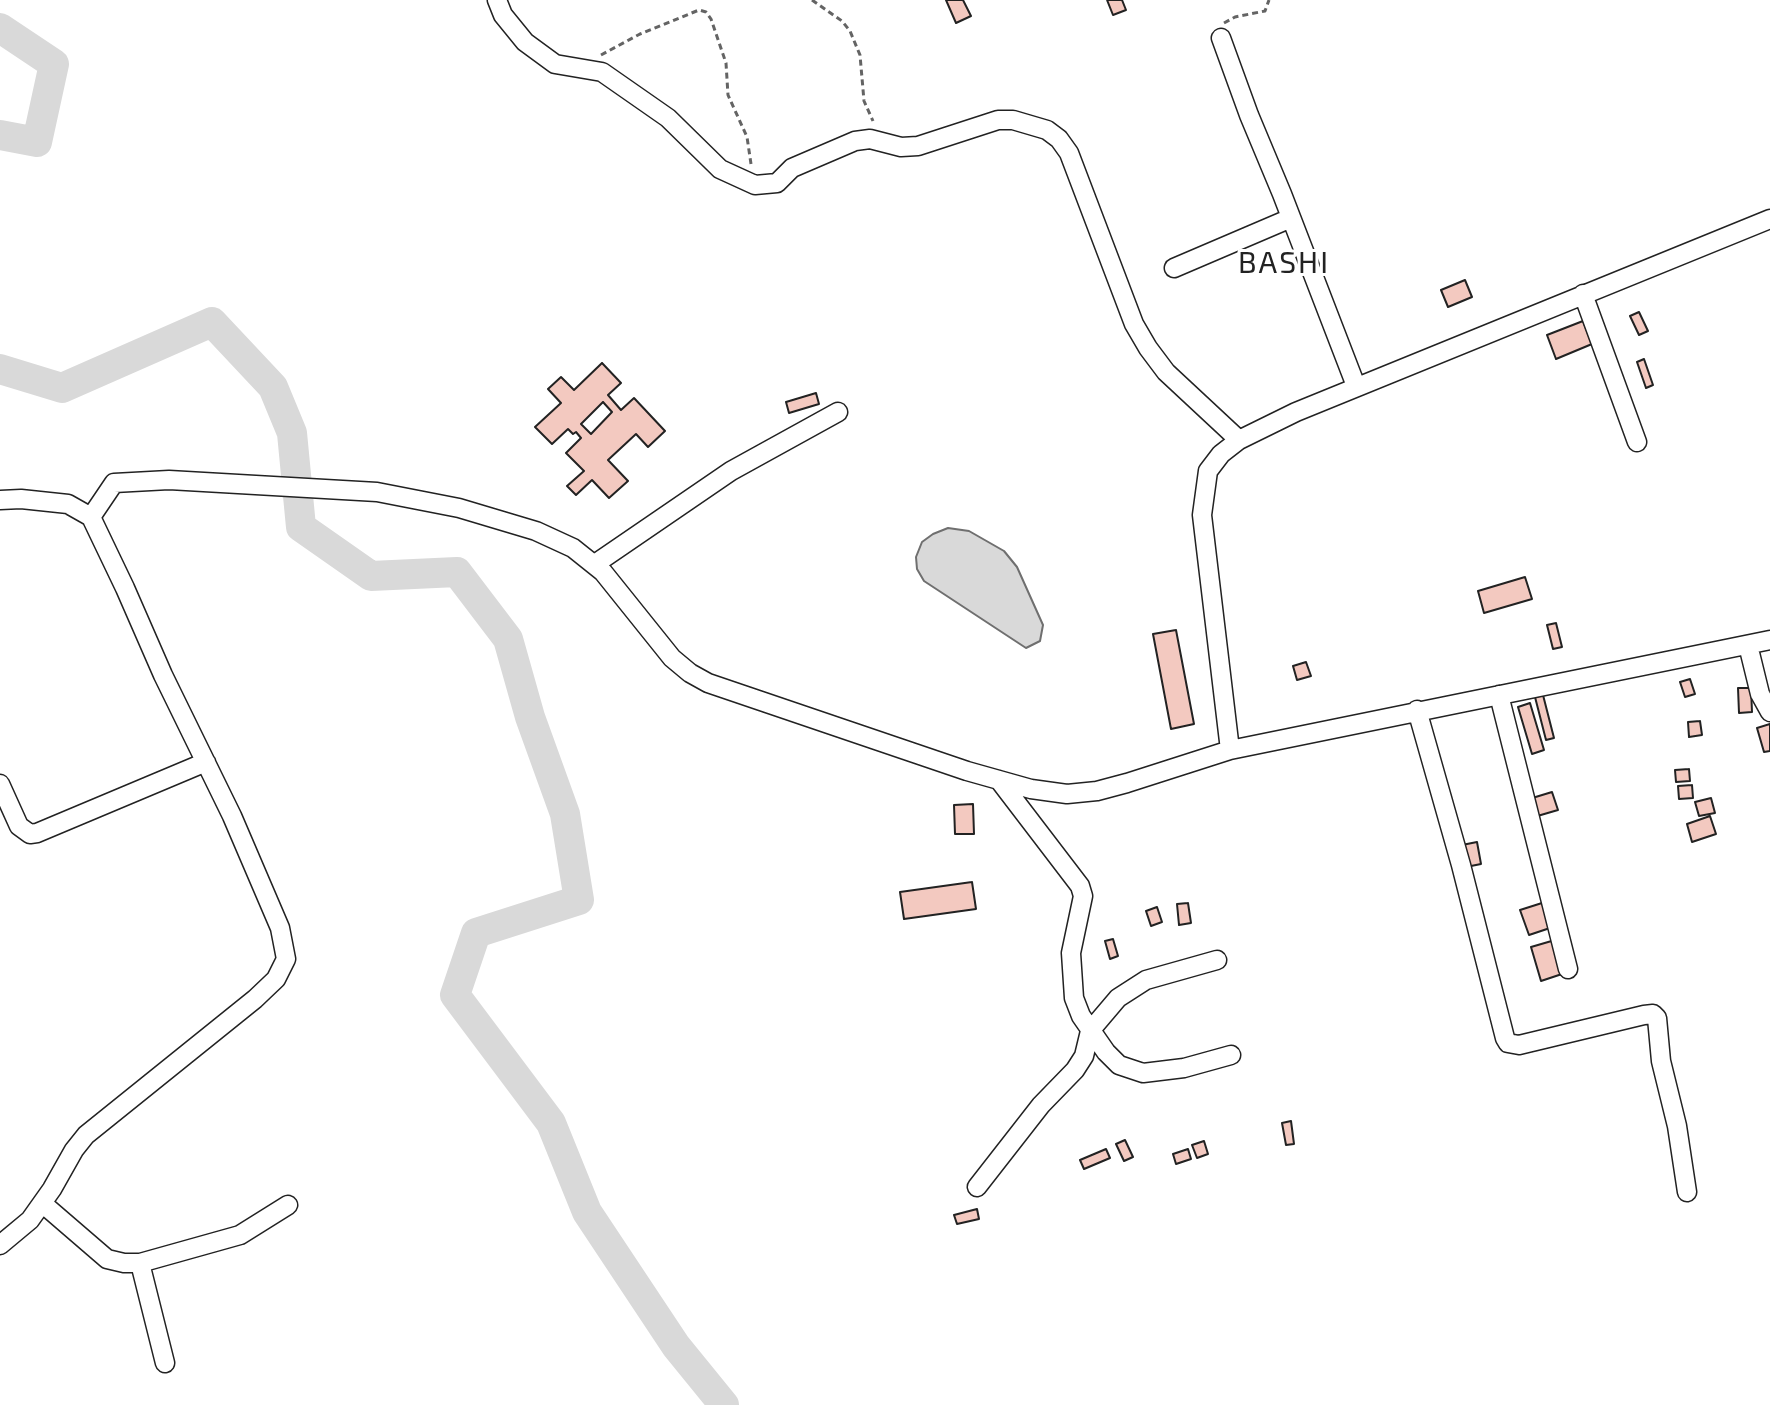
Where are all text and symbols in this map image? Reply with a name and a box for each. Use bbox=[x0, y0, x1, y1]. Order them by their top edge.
district label: BASHI bbox=[1238, 245, 1330, 281]

